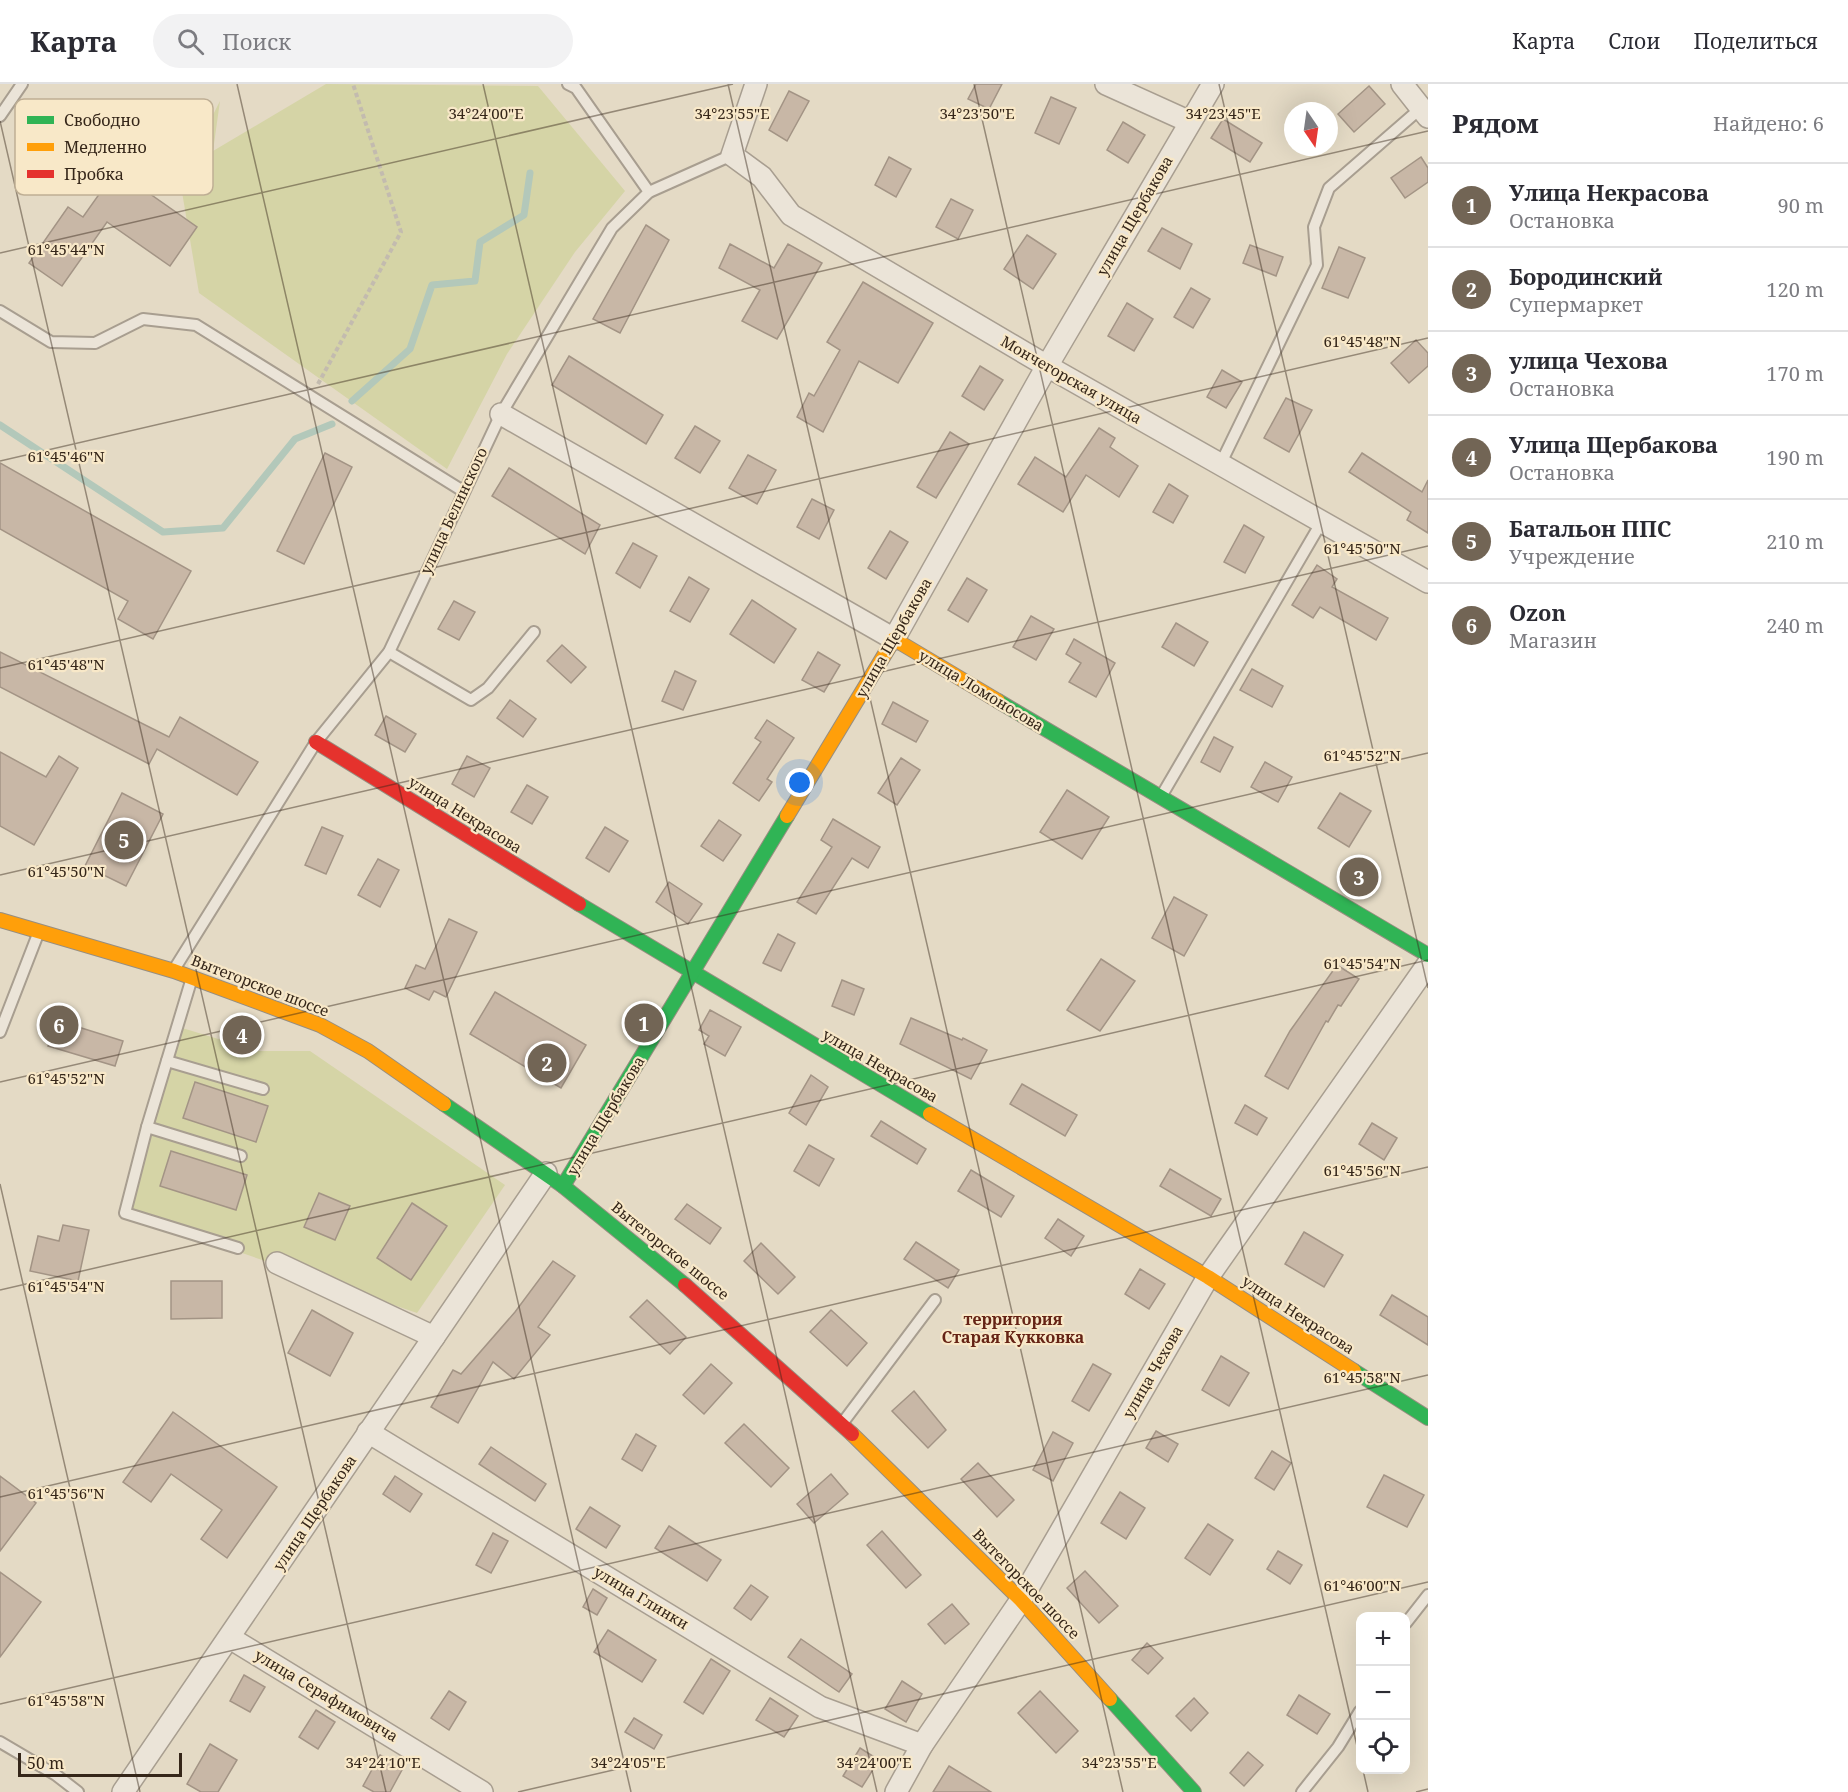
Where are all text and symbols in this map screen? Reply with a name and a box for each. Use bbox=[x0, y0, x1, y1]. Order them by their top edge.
search box bbox=[153, 14, 573, 68]
text: Карта bbox=[30, 22, 117, 60]
icon: search bbox=[174, 25, 207, 58]
text: Поиск bbox=[222, 26, 291, 56]
text: Карта bbox=[1512, 27, 1575, 55]
text: Слои bbox=[1608, 27, 1660, 55]
text: Поделиться bbox=[1693, 27, 1818, 55]
legend bbox=[15, 99, 213, 195]
north arrow bbox=[1284, 102, 1338, 156]
text: 34°24'00"E bbox=[448, 103, 524, 123]
text: 34°23'55"E bbox=[694, 103, 770, 123]
text: 34°23'50"E bbox=[939, 103, 1015, 123]
text: 34°23'45"E bbox=[1185, 103, 1261, 123]
text: Рядом bbox=[1452, 105, 1539, 141]
text: Свободно bbox=[64, 109, 140, 131]
text: Найдено: 6 bbox=[1713, 110, 1824, 137]
text: Медленно bbox=[64, 136, 147, 158]
street label: улица Щербакова bbox=[1092, 152, 1177, 279]
text: Пробка bbox=[64, 163, 124, 185]
text: Улица Некрасова bbox=[1509, 177, 1709, 207]
text: 1 bbox=[1466, 192, 1477, 219]
text: 90 m bbox=[1778, 192, 1824, 219]
text: Остановка bbox=[1509, 207, 1615, 234]
text: 61°45'44"N bbox=[27, 239, 105, 259]
text: Бородинский bbox=[1509, 261, 1662, 291]
text: 2 bbox=[1466, 276, 1477, 303]
text: 120 m bbox=[1766, 276, 1824, 303]
text: Супермаркет bbox=[1509, 291, 1643, 318]
street label: Мончегорская улица bbox=[997, 331, 1146, 428]
text: 61°45'48"N bbox=[1323, 331, 1401, 351]
text: улица Чехова bbox=[1509, 345, 1668, 375]
text: 3 bbox=[1466, 360, 1477, 387]
text: 170 m bbox=[1766, 360, 1824, 387]
text: Остановка bbox=[1509, 375, 1615, 402]
text: Улица Щербакова bbox=[1509, 429, 1718, 459]
street label: улица Белинского bbox=[415, 444, 491, 577]
text: 4 bbox=[1466, 444, 1477, 471]
text: 190 m bbox=[1766, 444, 1824, 471]
text: 61°45'46"N bbox=[27, 446, 105, 466]
text: Остановка bbox=[1509, 459, 1615, 486]
text: Батальон ППС bbox=[1509, 513, 1671, 543]
text: 5 bbox=[1466, 528, 1477, 555]
text: 210 m bbox=[1766, 528, 1824, 555]
text: 61°45'50"N bbox=[1323, 538, 1401, 558]
text: Учреждение bbox=[1509, 543, 1635, 570]
street label: улица Щербакова bbox=[851, 574, 936, 701]
text: Ozon bbox=[1509, 597, 1566, 627]
text: 6 bbox=[1466, 612, 1477, 639]
text: 240 m bbox=[1766, 612, 1824, 639]
text: Магазин bbox=[1509, 627, 1597, 654]
street label: улица Ломоносова bbox=[915, 645, 1048, 735]
text: 61°45'48"N bbox=[27, 654, 105, 674]
text: 61°45'52"N bbox=[1323, 745, 1401, 765]
your location bbox=[785, 768, 814, 797]
street label: улица Некрасова bbox=[405, 771, 526, 857]
pin: 5 bbox=[104, 818, 144, 862]
pin: 3 bbox=[1340, 854, 1378, 900]
text: 61°45'50"N bbox=[27, 861, 105, 881]
street label: Вытегорское шоссе bbox=[189, 950, 332, 1021]
text: 61°45'54"N bbox=[1323, 953, 1401, 973]
pin: 1 bbox=[624, 1000, 664, 1046]
pin: 6 bbox=[40, 1002, 78, 1048]
pin: 4 bbox=[222, 1012, 262, 1058]
street label: улица Некрасова bbox=[819, 1024, 942, 1106]
pin: 2 bbox=[528, 1040, 566, 1086]
street label: улица Щербакова bbox=[562, 1052, 649, 1179]
text: 61°45'52"N bbox=[27, 1068, 105, 1088]
text: 61°45'56"N bbox=[1323, 1160, 1401, 1180]
street label: Вытегорское шоссе bbox=[608, 1197, 734, 1304]
street label: улица Некрасова bbox=[1239, 1270, 1359, 1358]
text: 61°45'54"N bbox=[27, 1276, 105, 1296]
district label: территория Старая Кукковка bbox=[942, 1308, 1084, 1348]
street label: улица Чехова bbox=[1118, 1322, 1187, 1421]
text: 61°45'58"N bbox=[1323, 1367, 1401, 1387]
street label: улица Щербакова bbox=[268, 1451, 360, 1574]
text: 61°45'56"N bbox=[27, 1483, 105, 1503]
street label: Вытегорское шоссе bbox=[969, 1524, 1085, 1643]
street label: улица Глинки bbox=[590, 1561, 693, 1633]
text: 61°46'00"N bbox=[1323, 1575, 1401, 1595]
map controls bbox=[1356, 1612, 1410, 1774]
button: + bbox=[1356, 1612, 1410, 1666]
street label: улица Серафимовича bbox=[251, 1644, 402, 1746]
button: − bbox=[1356, 1666, 1410, 1720]
text: 61°45'58"N bbox=[27, 1690, 105, 1710]
button: locate bbox=[1356, 1720, 1410, 1774]
scale bar bbox=[18, 1750, 182, 1778]
text: 50 m bbox=[27, 1752, 64, 1774]
text: 34°24'10"E bbox=[345, 1752, 421, 1772]
text: 34°24'05"E bbox=[590, 1752, 666, 1772]
text: 34°24'00"E bbox=[836, 1752, 912, 1772]
text: 34°23'55"E bbox=[1081, 1752, 1157, 1772]

